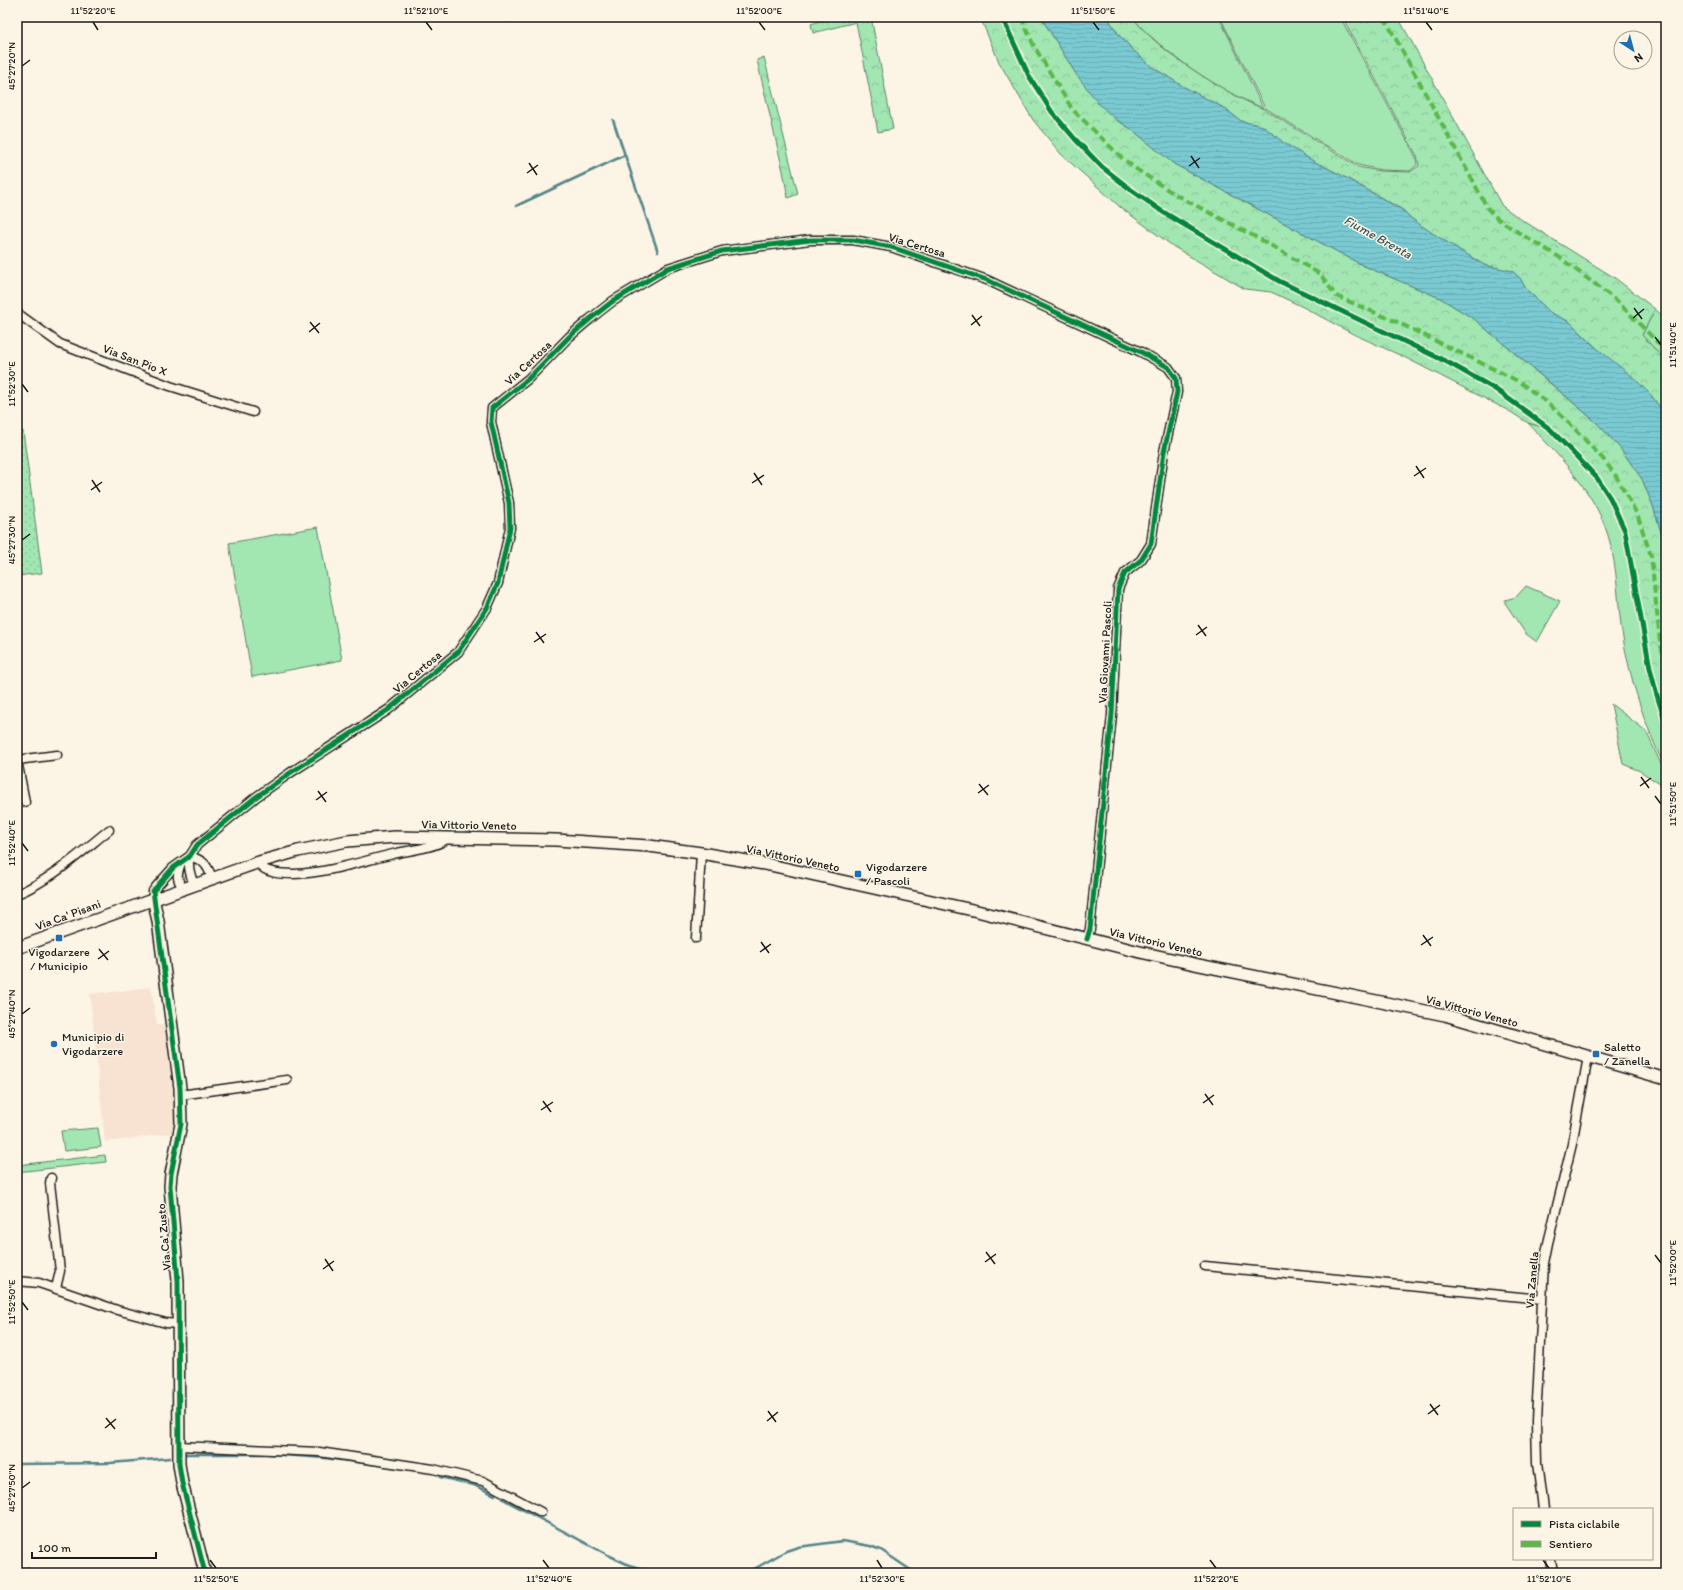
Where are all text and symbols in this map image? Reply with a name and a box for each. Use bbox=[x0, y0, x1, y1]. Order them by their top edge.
text: 11°52'20"E bbox=[70, 4, 116, 17]
text: 11°52'10"E bbox=[404, 4, 449, 17]
text: 11°52'00"E bbox=[736, 4, 783, 17]
text: 11°51'50"E bbox=[1071, 4, 1116, 17]
text: 11°51'40"E bbox=[1403, 4, 1449, 17]
north arrow bbox=[1613, 30, 1653, 70]
text: 45°27'20"N bbox=[5, 42, 18, 90]
text: N bbox=[1632, 50, 1645, 65]
water label: Fiume Brenta bbox=[1341, 212, 1415, 262]
street label: Via Certosa bbox=[887, 230, 947, 260]
text: 11°51'40"E bbox=[1666, 322, 1679, 368]
street label: Via Certosa bbox=[502, 338, 554, 388]
street label: Via San Pio X bbox=[101, 341, 169, 379]
text: 11°52'30"E bbox=[5, 361, 18, 407]
text: 45°27'30"N bbox=[5, 516, 18, 564]
street label: Via Giovanni Pascoli bbox=[1095, 600, 1115, 704]
street label: Via Certosa bbox=[390, 648, 444, 696]
text: 11°51'50"E bbox=[1666, 781, 1679, 826]
street label: Via Vittorio Veneto bbox=[421, 817, 517, 833]
text: 11°52'40"E bbox=[5, 820, 18, 866]
street label: Via Vittorio Veneto bbox=[745, 841, 841, 875]
place label: Vigodarzere / Pascoli bbox=[866, 860, 928, 888]
marker: Vigodarzere / Pascoli bbox=[853, 869, 863, 879]
street label: Via Ca' Pisani bbox=[33, 897, 103, 933]
street label: Via Vittorio Veneto bbox=[1108, 924, 1204, 960]
marker: Vigodarzere / Municipio bbox=[54, 933, 64, 943]
place label: Vigodarzere / Municipio bbox=[28, 945, 90, 973]
text: 45°27'40"N bbox=[5, 989, 18, 1038]
street label: Via Vittorio Veneto bbox=[1424, 992, 1520, 1030]
place label: Municipio di Vigodarzere bbox=[62, 1030, 124, 1058]
marker: Municipio di Vigodarzere bbox=[49, 1039, 59, 1049]
place label: Saletto / Zanella bbox=[1604, 1040, 1651, 1068]
marker: Saletto / Zanella bbox=[1591, 1049, 1601, 1059]
street label: Via Ca' Zusto bbox=[154, 1203, 174, 1271]
text: 11°52'00"E bbox=[1666, 1239, 1679, 1286]
street label: Via Zanella bbox=[1523, 1251, 1541, 1309]
text: 11°52'50"E bbox=[5, 1279, 18, 1325]
text: 45°27'50"N bbox=[5, 1464, 18, 1512]
legend bbox=[1513, 1508, 1653, 1560]
text: Pista ciclabile bbox=[1549, 1517, 1620, 1531]
scale bar bbox=[32, 1534, 156, 1560]
text: Sentiero bbox=[1549, 1537, 1593, 1551]
text: 100 m bbox=[38, 1541, 71, 1555]
text: 11°52'50"E bbox=[193, 1572, 239, 1585]
text: 11°52'40"E bbox=[526, 1572, 572, 1585]
text: 11°52'30"E bbox=[859, 1572, 905, 1585]
text: 11°52'20"E bbox=[1193, 1572, 1239, 1585]
text: 11°52'10"E bbox=[1527, 1572, 1572, 1585]

